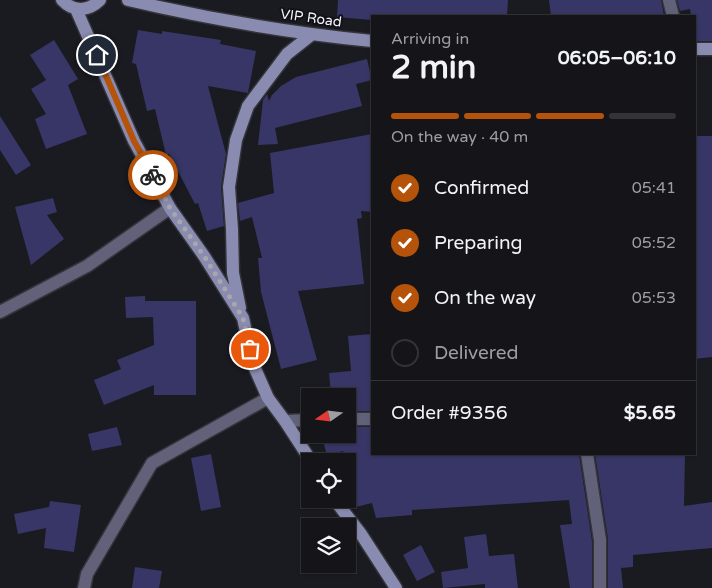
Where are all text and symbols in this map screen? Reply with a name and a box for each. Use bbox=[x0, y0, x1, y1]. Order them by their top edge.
street label: VIP Road bbox=[279, 5, 343, 31]
text: Arriving in bbox=[391, 29, 469, 49]
pin bbox=[76, 34, 118, 76]
icon: home bbox=[83, 41, 111, 69]
text: 06:05–06:10 bbox=[558, 47, 676, 69]
text: 2 min bbox=[391, 49, 476, 87]
text: On the way · 40 m bbox=[391, 127, 528, 147]
courier bbox=[128, 150, 178, 200]
icon: bike bbox=[139, 161, 167, 189]
icon: check bbox=[391, 174, 419, 202]
text: Confirmed bbox=[434, 177, 529, 199]
text: 05:41 bbox=[632, 178, 676, 198]
icon: check bbox=[391, 229, 419, 257]
text: Preparing bbox=[434, 232, 523, 254]
text: 05:52 bbox=[632, 233, 676, 253]
icon: check bbox=[391, 284, 419, 312]
text: On the way bbox=[434, 287, 536, 309]
text: 05:53 bbox=[632, 288, 676, 308]
pin bbox=[229, 328, 271, 370]
icon: bag bbox=[236, 335, 264, 363]
text: Delivered bbox=[434, 342, 519, 364]
north arrow bbox=[301, 388, 356, 442]
map controls bbox=[301, 388, 356, 573]
text: Order #9356 bbox=[391, 402, 508, 424]
text: $5.65 bbox=[624, 402, 676, 424]
button: locate bbox=[301, 453, 356, 508]
button: layers bbox=[301, 518, 356, 573]

